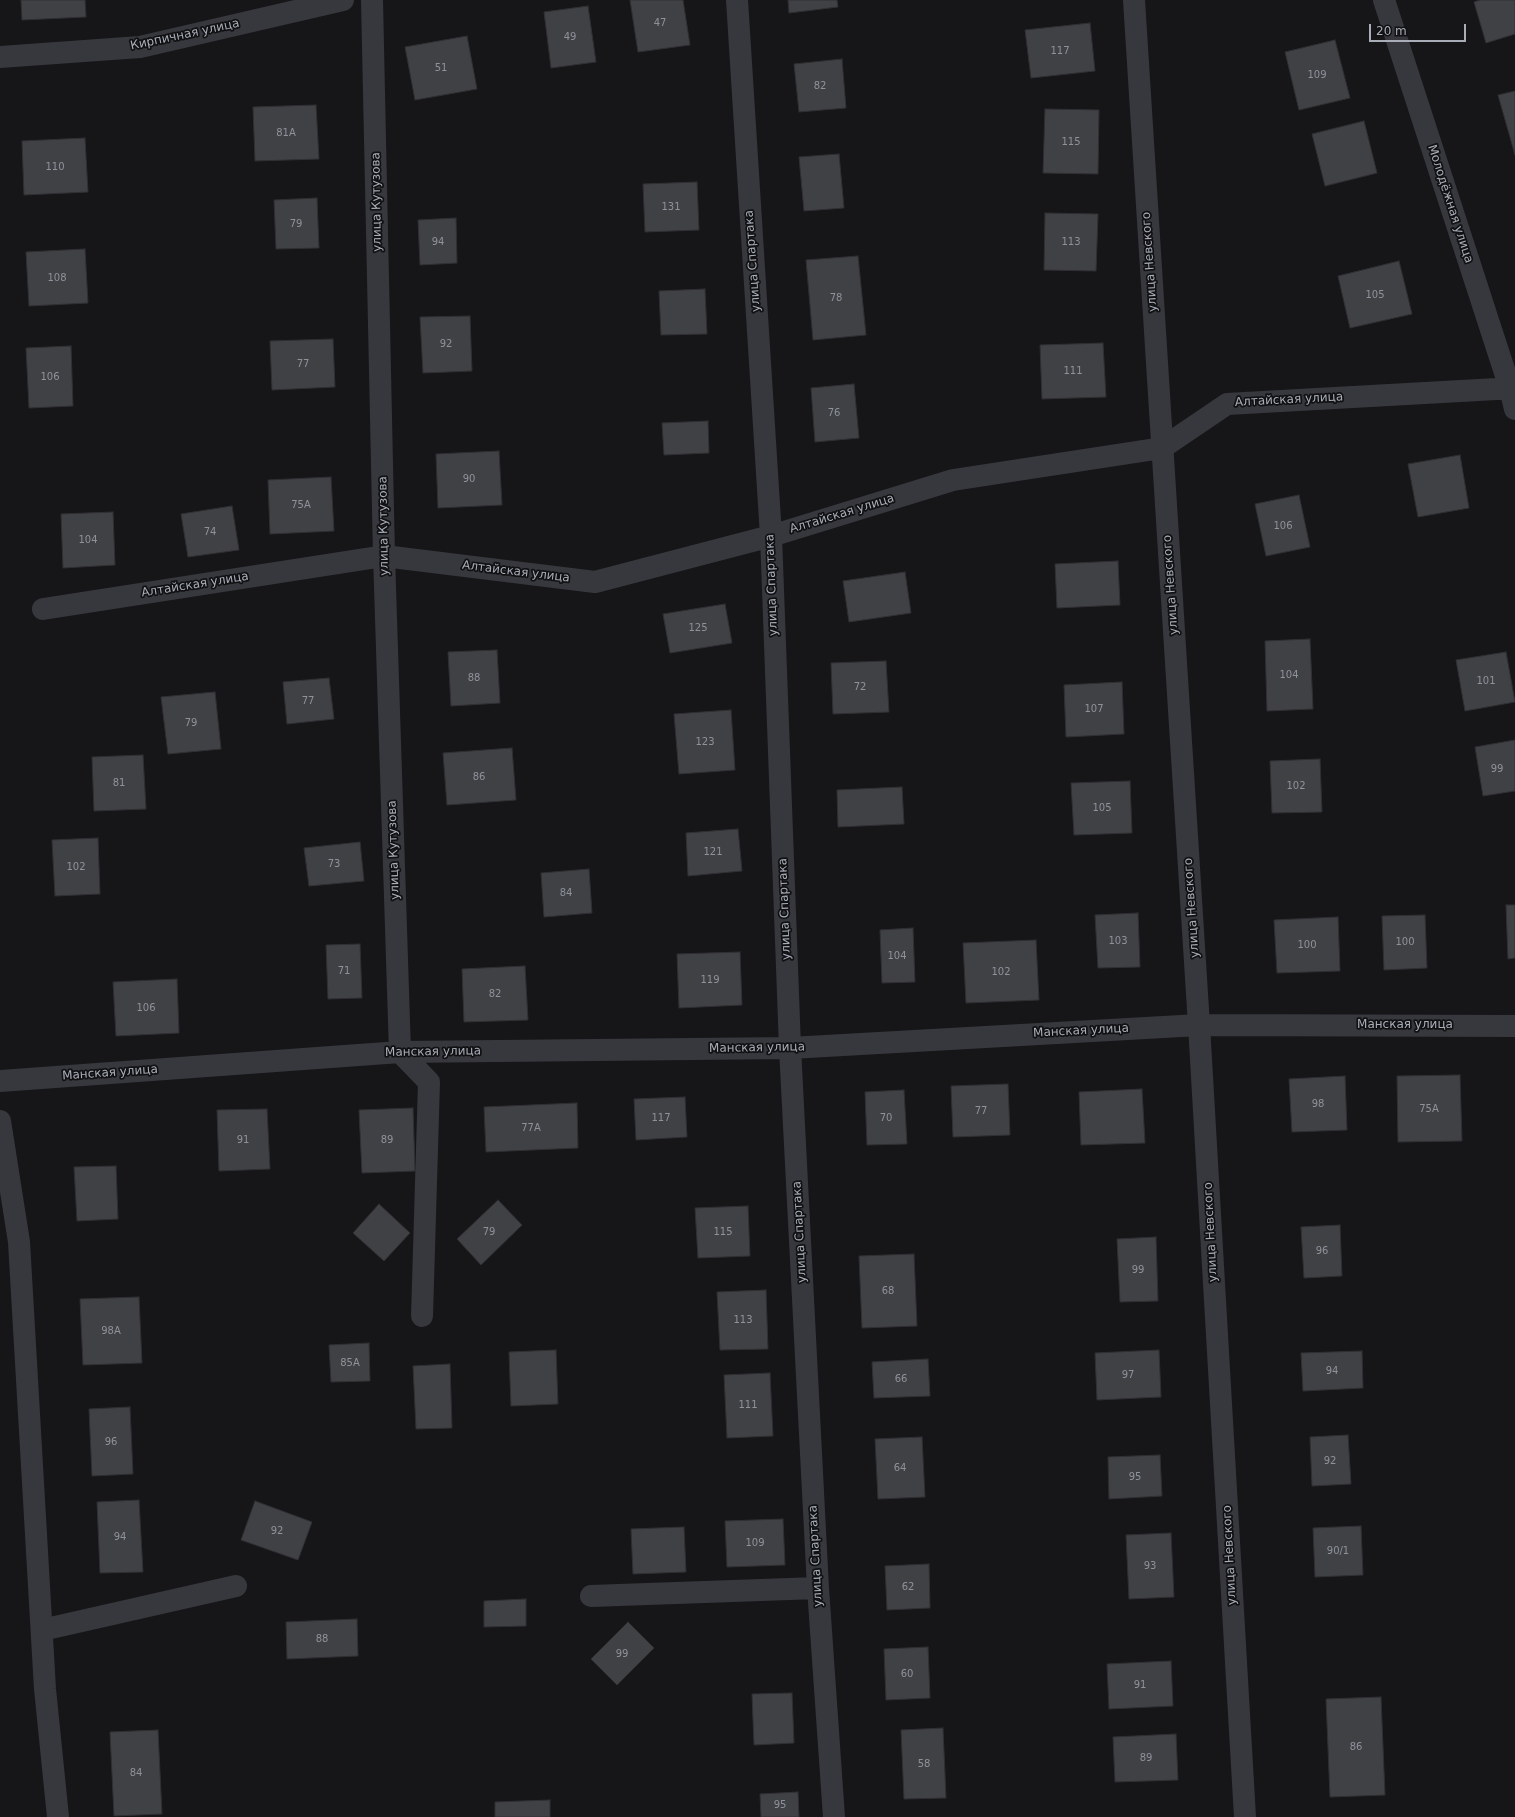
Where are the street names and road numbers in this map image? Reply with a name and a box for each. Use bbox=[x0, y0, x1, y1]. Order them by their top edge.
street label: Кирпичная улица bbox=[129, 16, 241, 54]
street label: Молодёжная улица bbox=[1424, 143, 1476, 265]
street label: улица Кутузова bbox=[369, 152, 385, 252]
street label: улица Спартака bbox=[742, 210, 764, 312]
street label: улица Невского bbox=[1139, 212, 1161, 312]
street label: Алтайская улица bbox=[1235, 390, 1343, 410]
street label: улица Кутузова bbox=[376, 476, 392, 576]
street label: Алтайская улица bbox=[788, 491, 896, 537]
street label: улица Спартака bbox=[763, 534, 781, 636]
street label: улица Невского bbox=[1160, 535, 1182, 635]
street label: Алтайская улица bbox=[461, 558, 571, 586]
street label: Алтайская улица bbox=[140, 569, 250, 601]
street label: улица Кутузова bbox=[385, 800, 403, 900]
street label: улица Спартака bbox=[776, 858, 794, 960]
street label: улица Невского bbox=[1181, 858, 1203, 958]
street label: Манская улица bbox=[1357, 1018, 1453, 1032]
street label: Манская улица bbox=[1033, 1021, 1129, 1041]
street label: Манская улица bbox=[709, 1040, 805, 1056]
street label: Манская улица bbox=[385, 1044, 481, 1060]
street label: Манская улица bbox=[62, 1062, 158, 1084]
street label: улица Спартака bbox=[790, 1181, 810, 1283]
street label: улица Невского bbox=[1201, 1182, 1221, 1282]
street label: улица Спартака bbox=[806, 1505, 826, 1607]
street label: улица Невского bbox=[1220, 1505, 1240, 1605]

